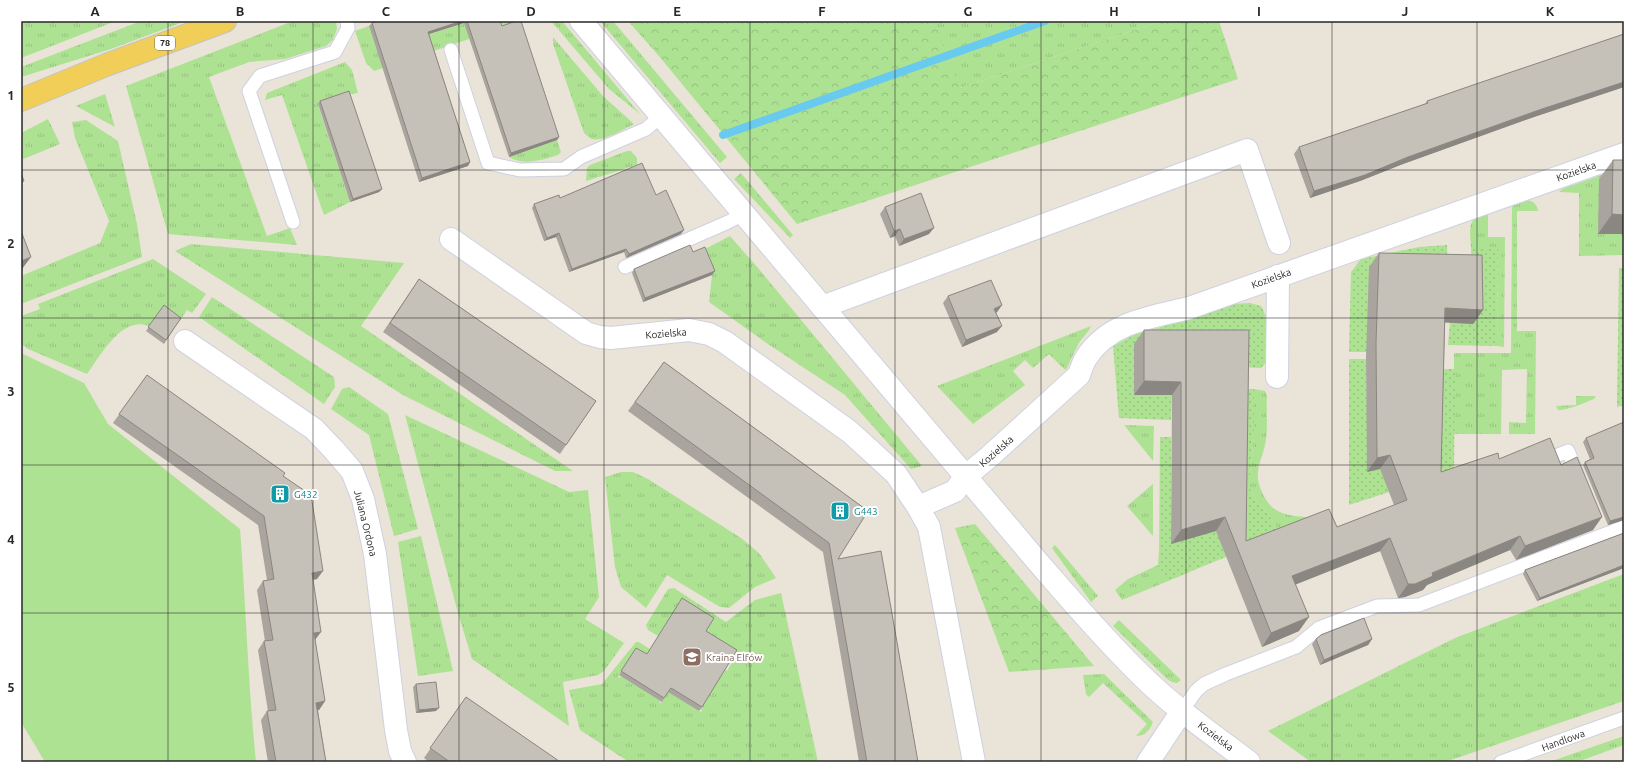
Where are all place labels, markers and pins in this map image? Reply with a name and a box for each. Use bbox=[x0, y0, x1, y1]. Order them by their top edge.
building icon: G432 bbox=[269, 483, 291, 505]
place label: G432 bbox=[294, 489, 318, 500]
building icon: G443 bbox=[829, 500, 851, 522]
place label: G443 bbox=[854, 506, 878, 517]
school or university icon: Kraina Elfów bbox=[681, 646, 703, 668]
place label: Kraina Elfów bbox=[706, 652, 762, 663]

